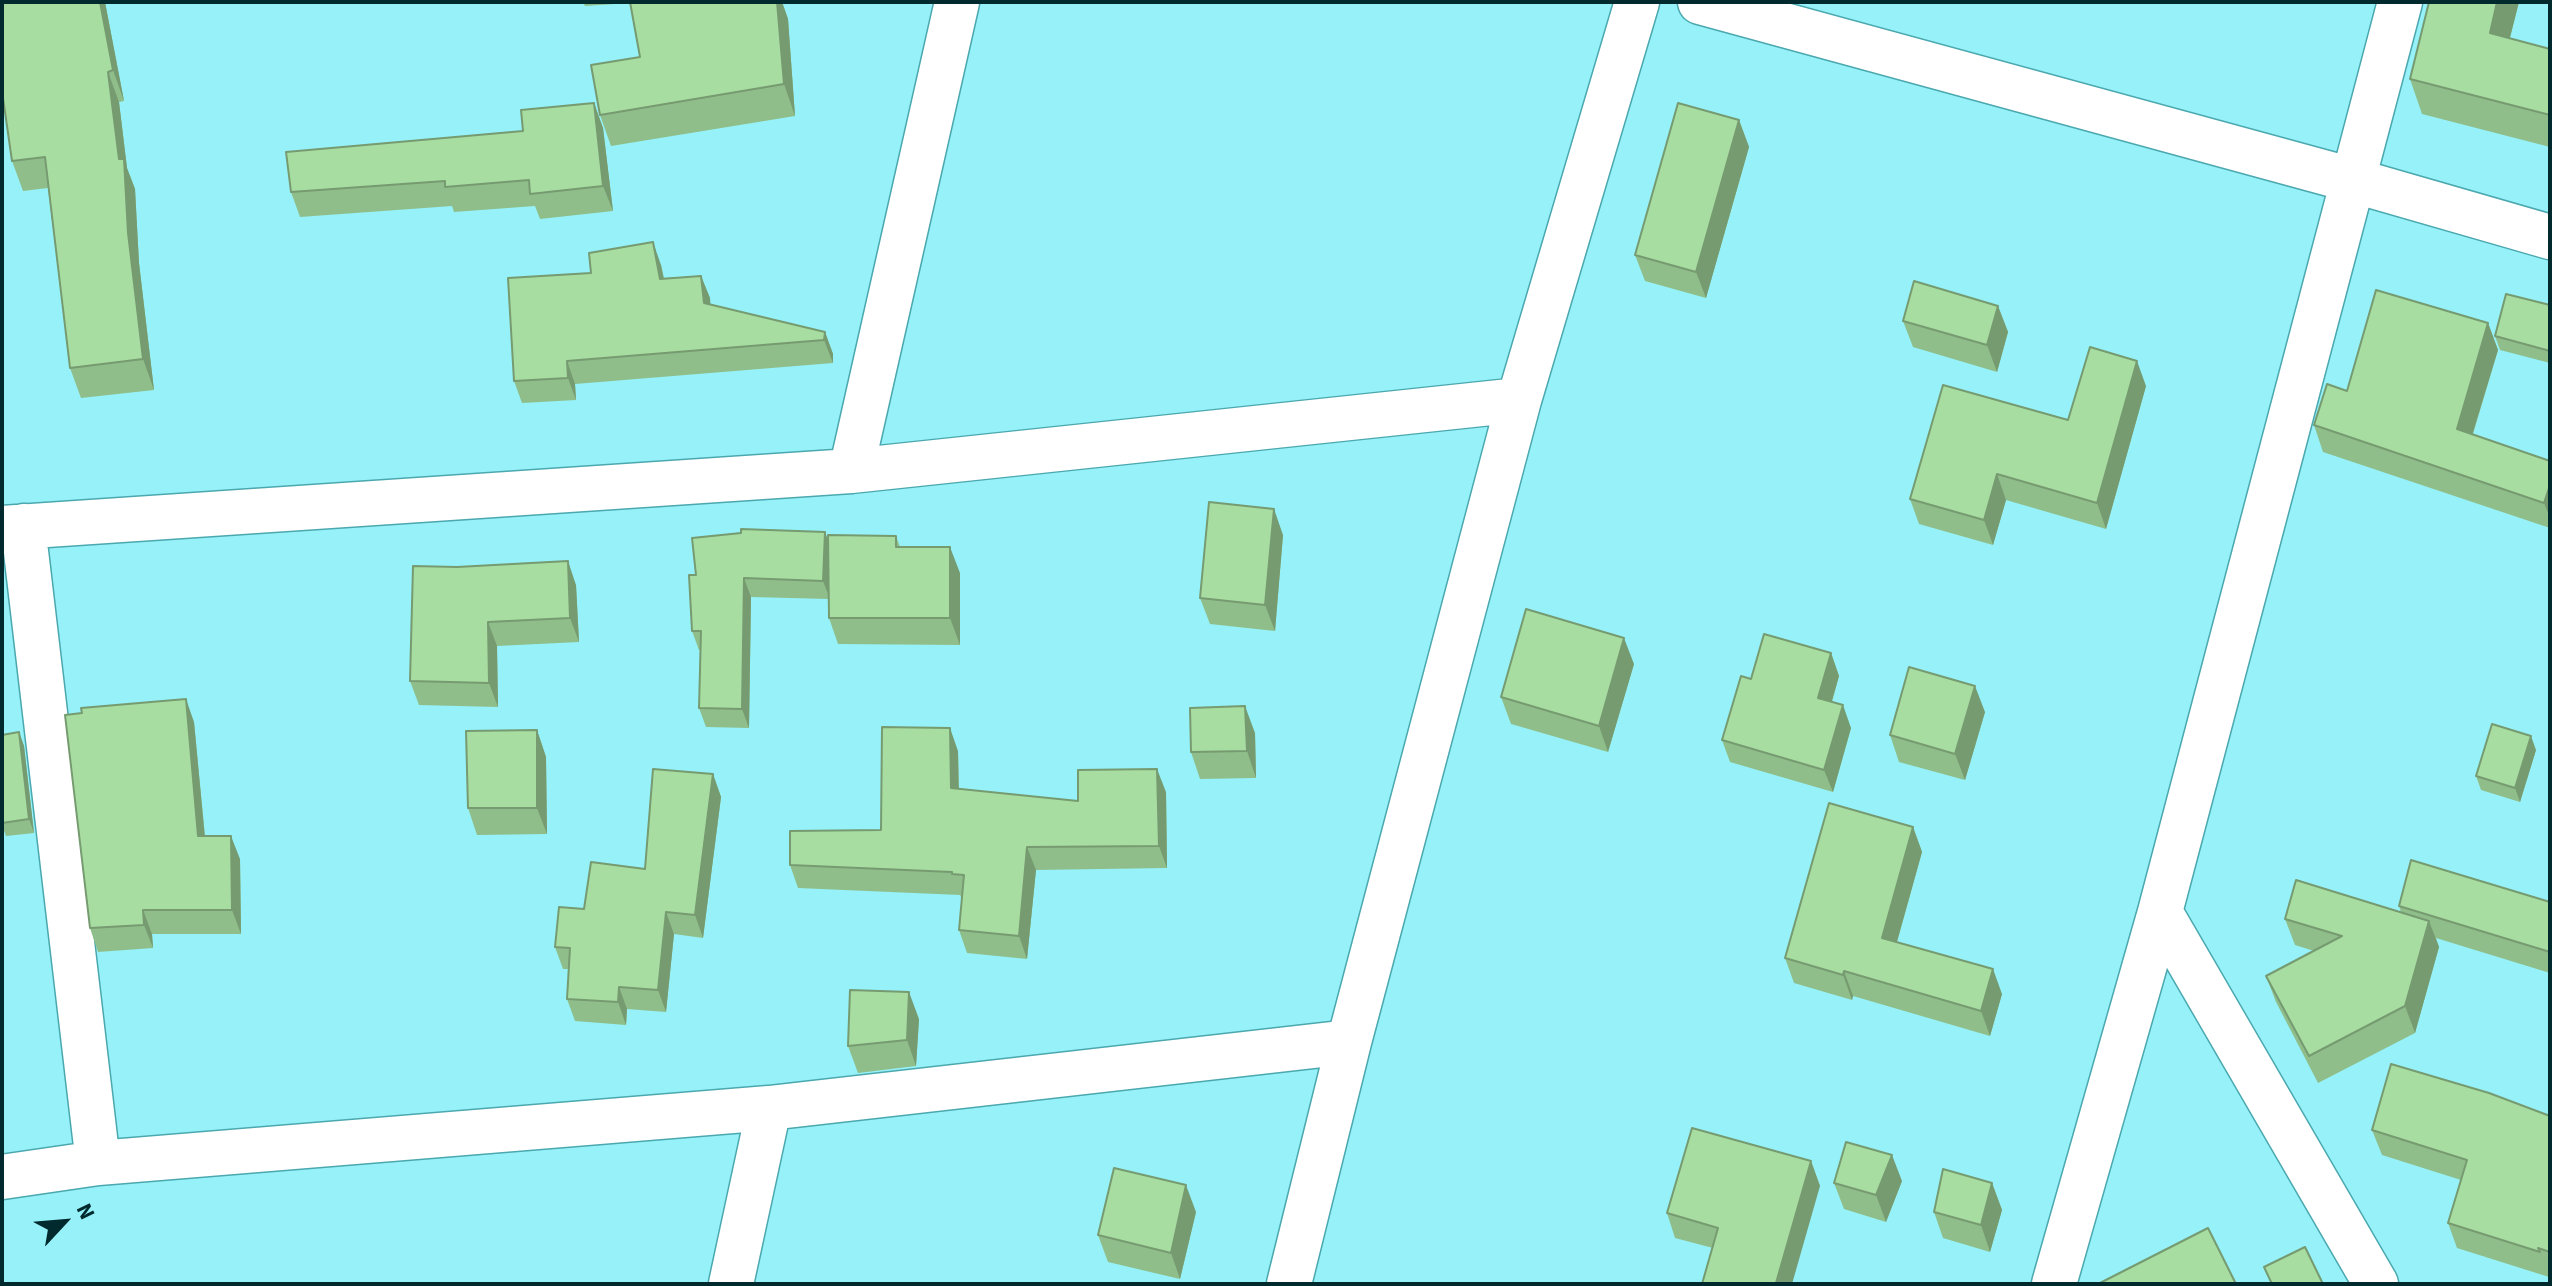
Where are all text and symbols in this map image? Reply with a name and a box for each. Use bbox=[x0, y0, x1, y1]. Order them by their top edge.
north arrow bbox=[24, 1182, 104, 1262]
text: N bbox=[68, 1198, 103, 1225]

